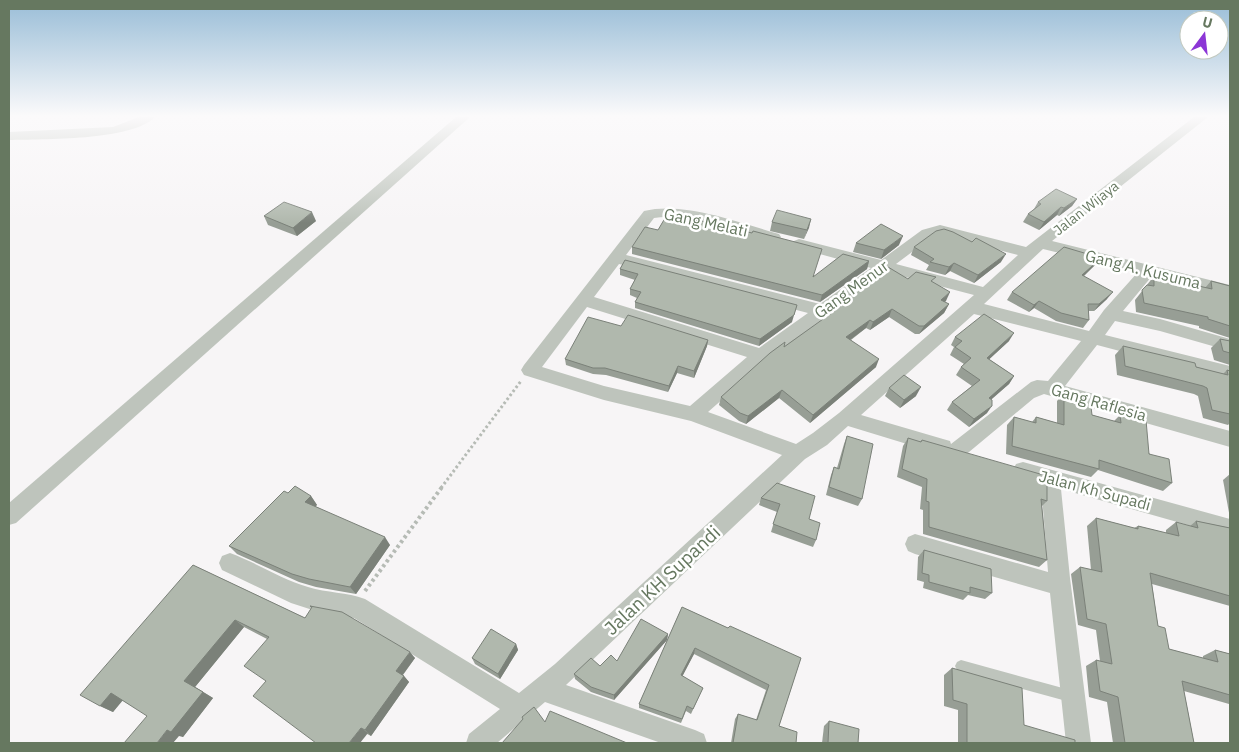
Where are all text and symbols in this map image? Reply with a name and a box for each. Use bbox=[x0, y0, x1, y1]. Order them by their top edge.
north arrow bbox=[1179, 10, 1229, 60]
text: U bbox=[1200, 12, 1214, 32]
street label: Jalan Wijaya bbox=[1050, 176, 1123, 239]
street label: Gang Melati bbox=[662, 203, 750, 241]
street label: Gang A. Kusuma bbox=[1083, 245, 1203, 293]
street label: Gang Menur bbox=[810, 255, 892, 323]
street label: Gang Raflesia bbox=[1049, 379, 1149, 425]
street label: Jalan Kh Supadi bbox=[1037, 465, 1153, 515]
street label: Jalan KH Supandi bbox=[599, 520, 725, 640]

